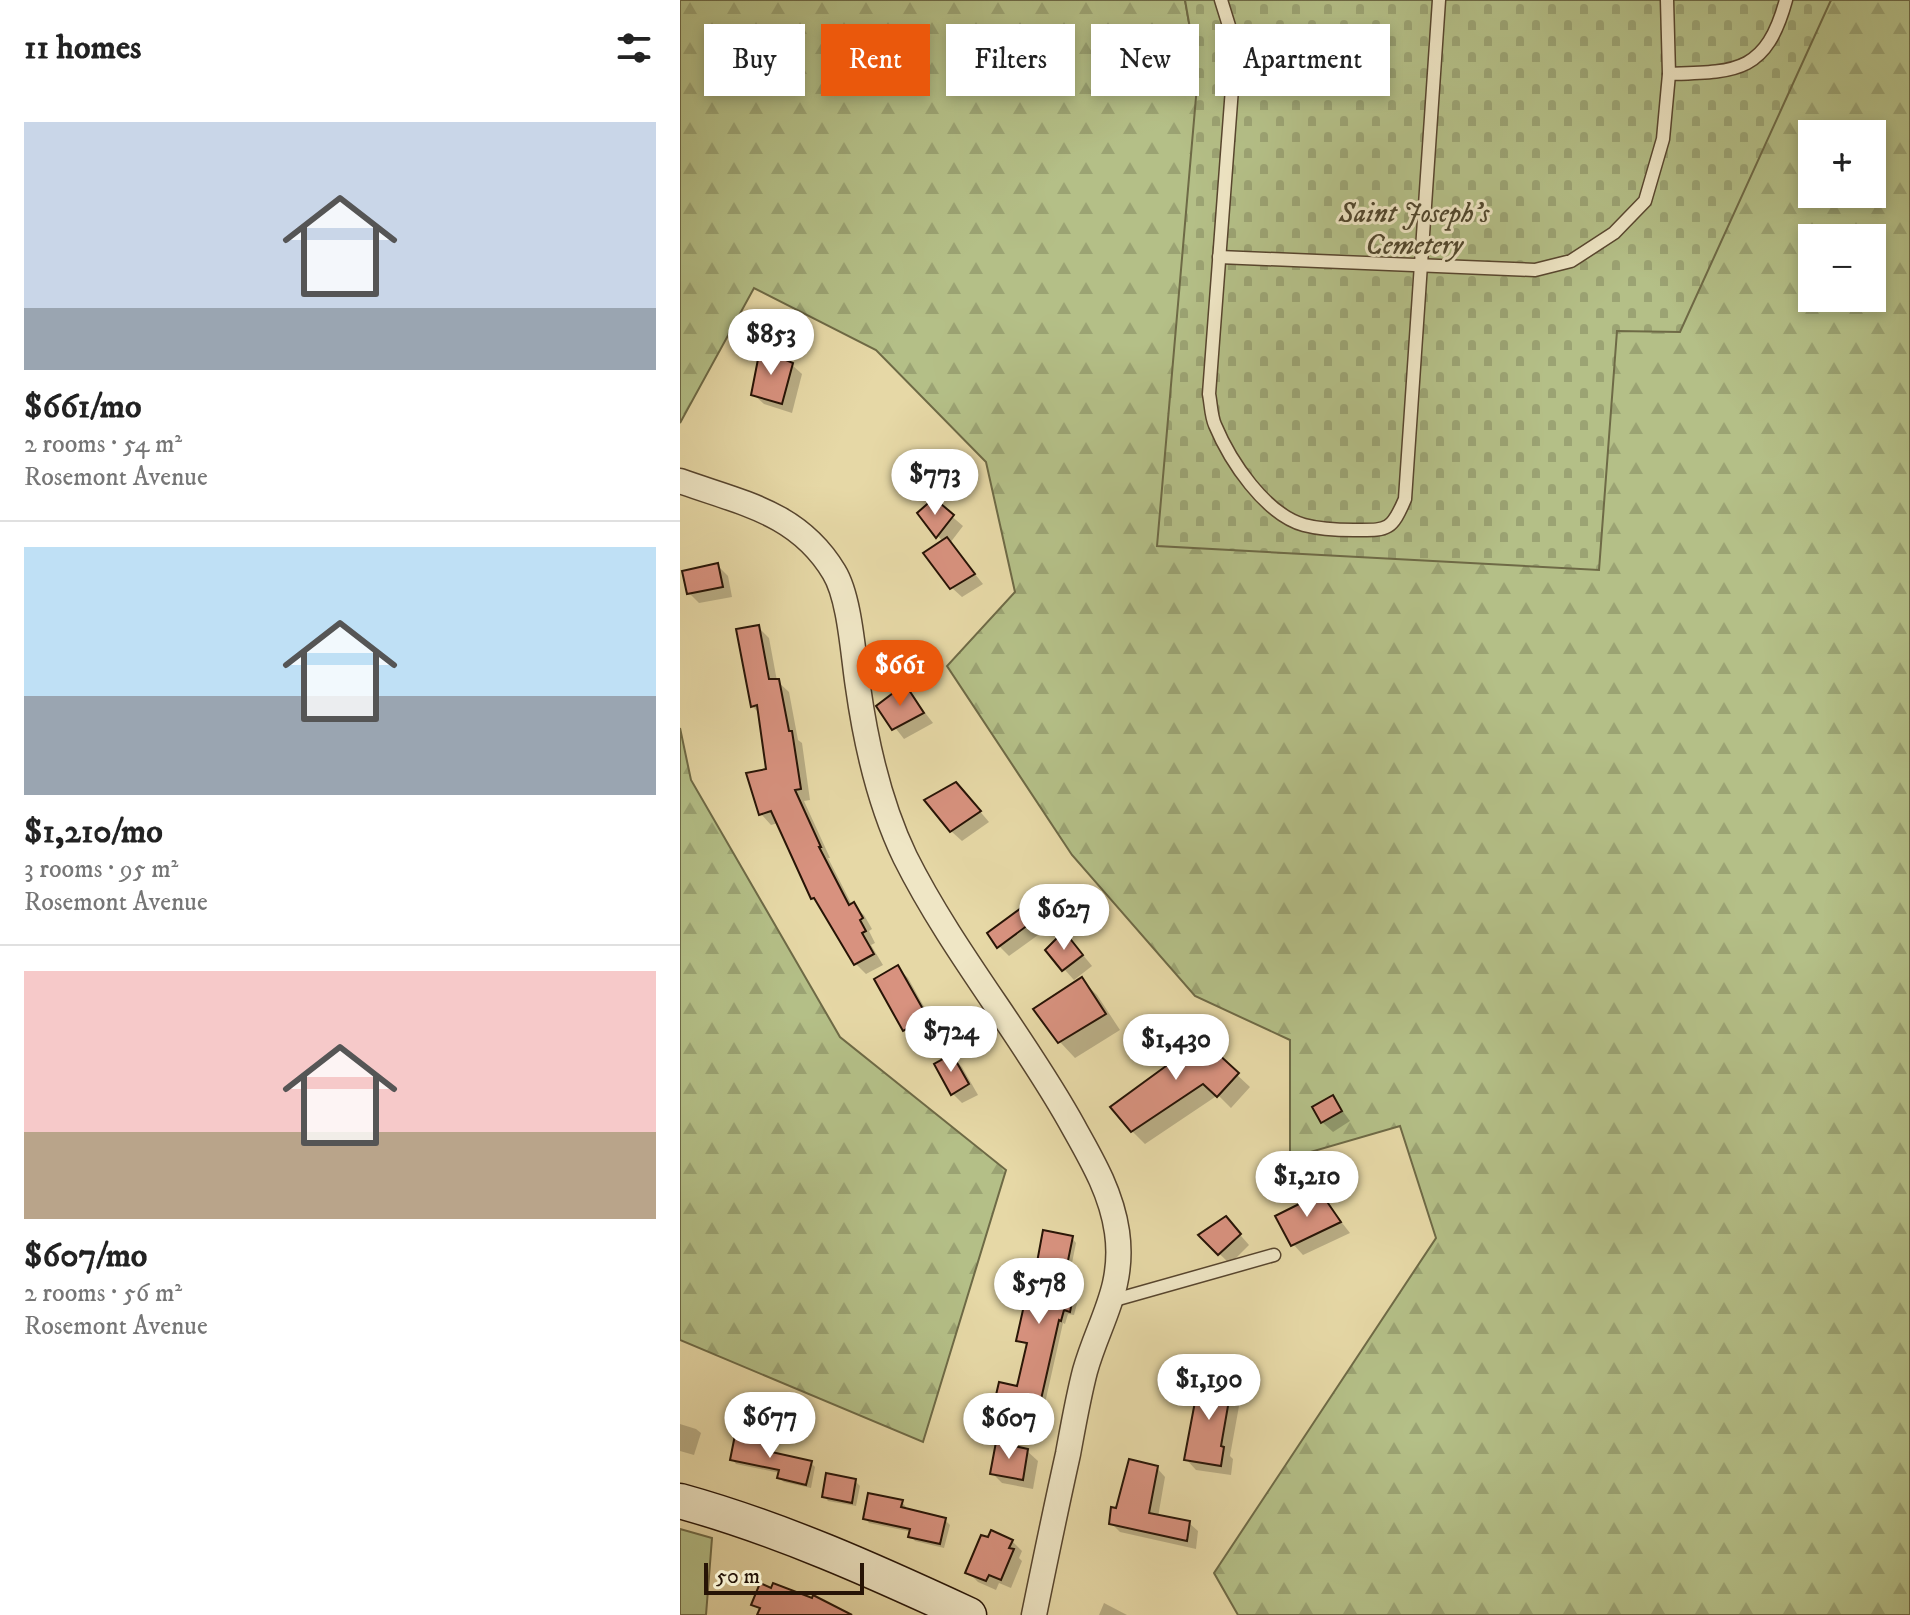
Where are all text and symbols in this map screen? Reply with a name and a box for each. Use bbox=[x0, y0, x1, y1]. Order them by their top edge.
chip: Buy bbox=[704, 24, 805, 96]
chip: Rent bbox=[821, 24, 930, 96]
chip: Filters bbox=[946, 24, 1075, 96]
chip: New bbox=[1091, 24, 1199, 96]
chip: Apartment bbox=[1215, 24, 1390, 96]
icon: filters bbox=[612, 26, 656, 70]
text: 11 homes bbox=[24, 27, 141, 69]
map controls bbox=[1798, 120, 1886, 312]
button: + bbox=[1798, 120, 1886, 208]
icon: home bbox=[268, 174, 412, 318]
park label: Saint Joseph’s Cemetery bbox=[1338, 196, 1490, 263]
button: − bbox=[1798, 224, 1886, 312]
pin: $853 bbox=[724, 309, 818, 377]
text: $853 bbox=[746, 318, 796, 351]
text: $661/mo bbox=[24, 386, 141, 428]
text: 2 rooms · 54 m² bbox=[24, 428, 182, 461]
pin: $773 bbox=[888, 449, 982, 517]
text: $773 bbox=[909, 458, 961, 491]
text: Rosemont Avenue bbox=[24, 461, 208, 494]
icon: home bbox=[268, 599, 412, 743]
pin: $661 bbox=[853, 640, 947, 708]
text: $661 bbox=[875, 649, 925, 682]
text: $1,210/mo bbox=[24, 811, 163, 853]
text: 3 rooms · 95 m² bbox=[24, 853, 179, 886]
pin: $627 bbox=[1017, 884, 1111, 952]
text: Rosemont Avenue bbox=[24, 886, 208, 919]
text: $627 bbox=[1037, 893, 1091, 926]
pin: $724 bbox=[904, 1006, 998, 1074]
pin: $1,430 bbox=[1111, 1014, 1241, 1082]
text: $724 bbox=[923, 1015, 979, 1048]
icon: home bbox=[268, 1023, 412, 1167]
text: $1,430 bbox=[1141, 1023, 1211, 1056]
pin: $1,210 bbox=[1242, 1151, 1372, 1219]
text: $1,210 bbox=[1274, 1160, 1340, 1193]
text: $607/mo bbox=[24, 1235, 147, 1277]
pin: $578 bbox=[992, 1258, 1086, 1326]
text: $578 bbox=[1012, 1267, 1066, 1300]
text: 2 rooms · 56 m² bbox=[24, 1277, 182, 1310]
text: Rosemont Avenue bbox=[24, 1310, 208, 1343]
pin: $1,190 bbox=[1144, 1354, 1274, 1422]
text: $1,190 bbox=[1175, 1363, 1243, 1396]
pin: $677 bbox=[723, 1392, 817, 1460]
pin: $607 bbox=[962, 1393, 1056, 1461]
text: $677 bbox=[742, 1401, 798, 1434]
text: $607 bbox=[981, 1402, 1037, 1435]
scale bar bbox=[704, 1559, 864, 1595]
text: 50 m bbox=[716, 1563, 760, 1590]

